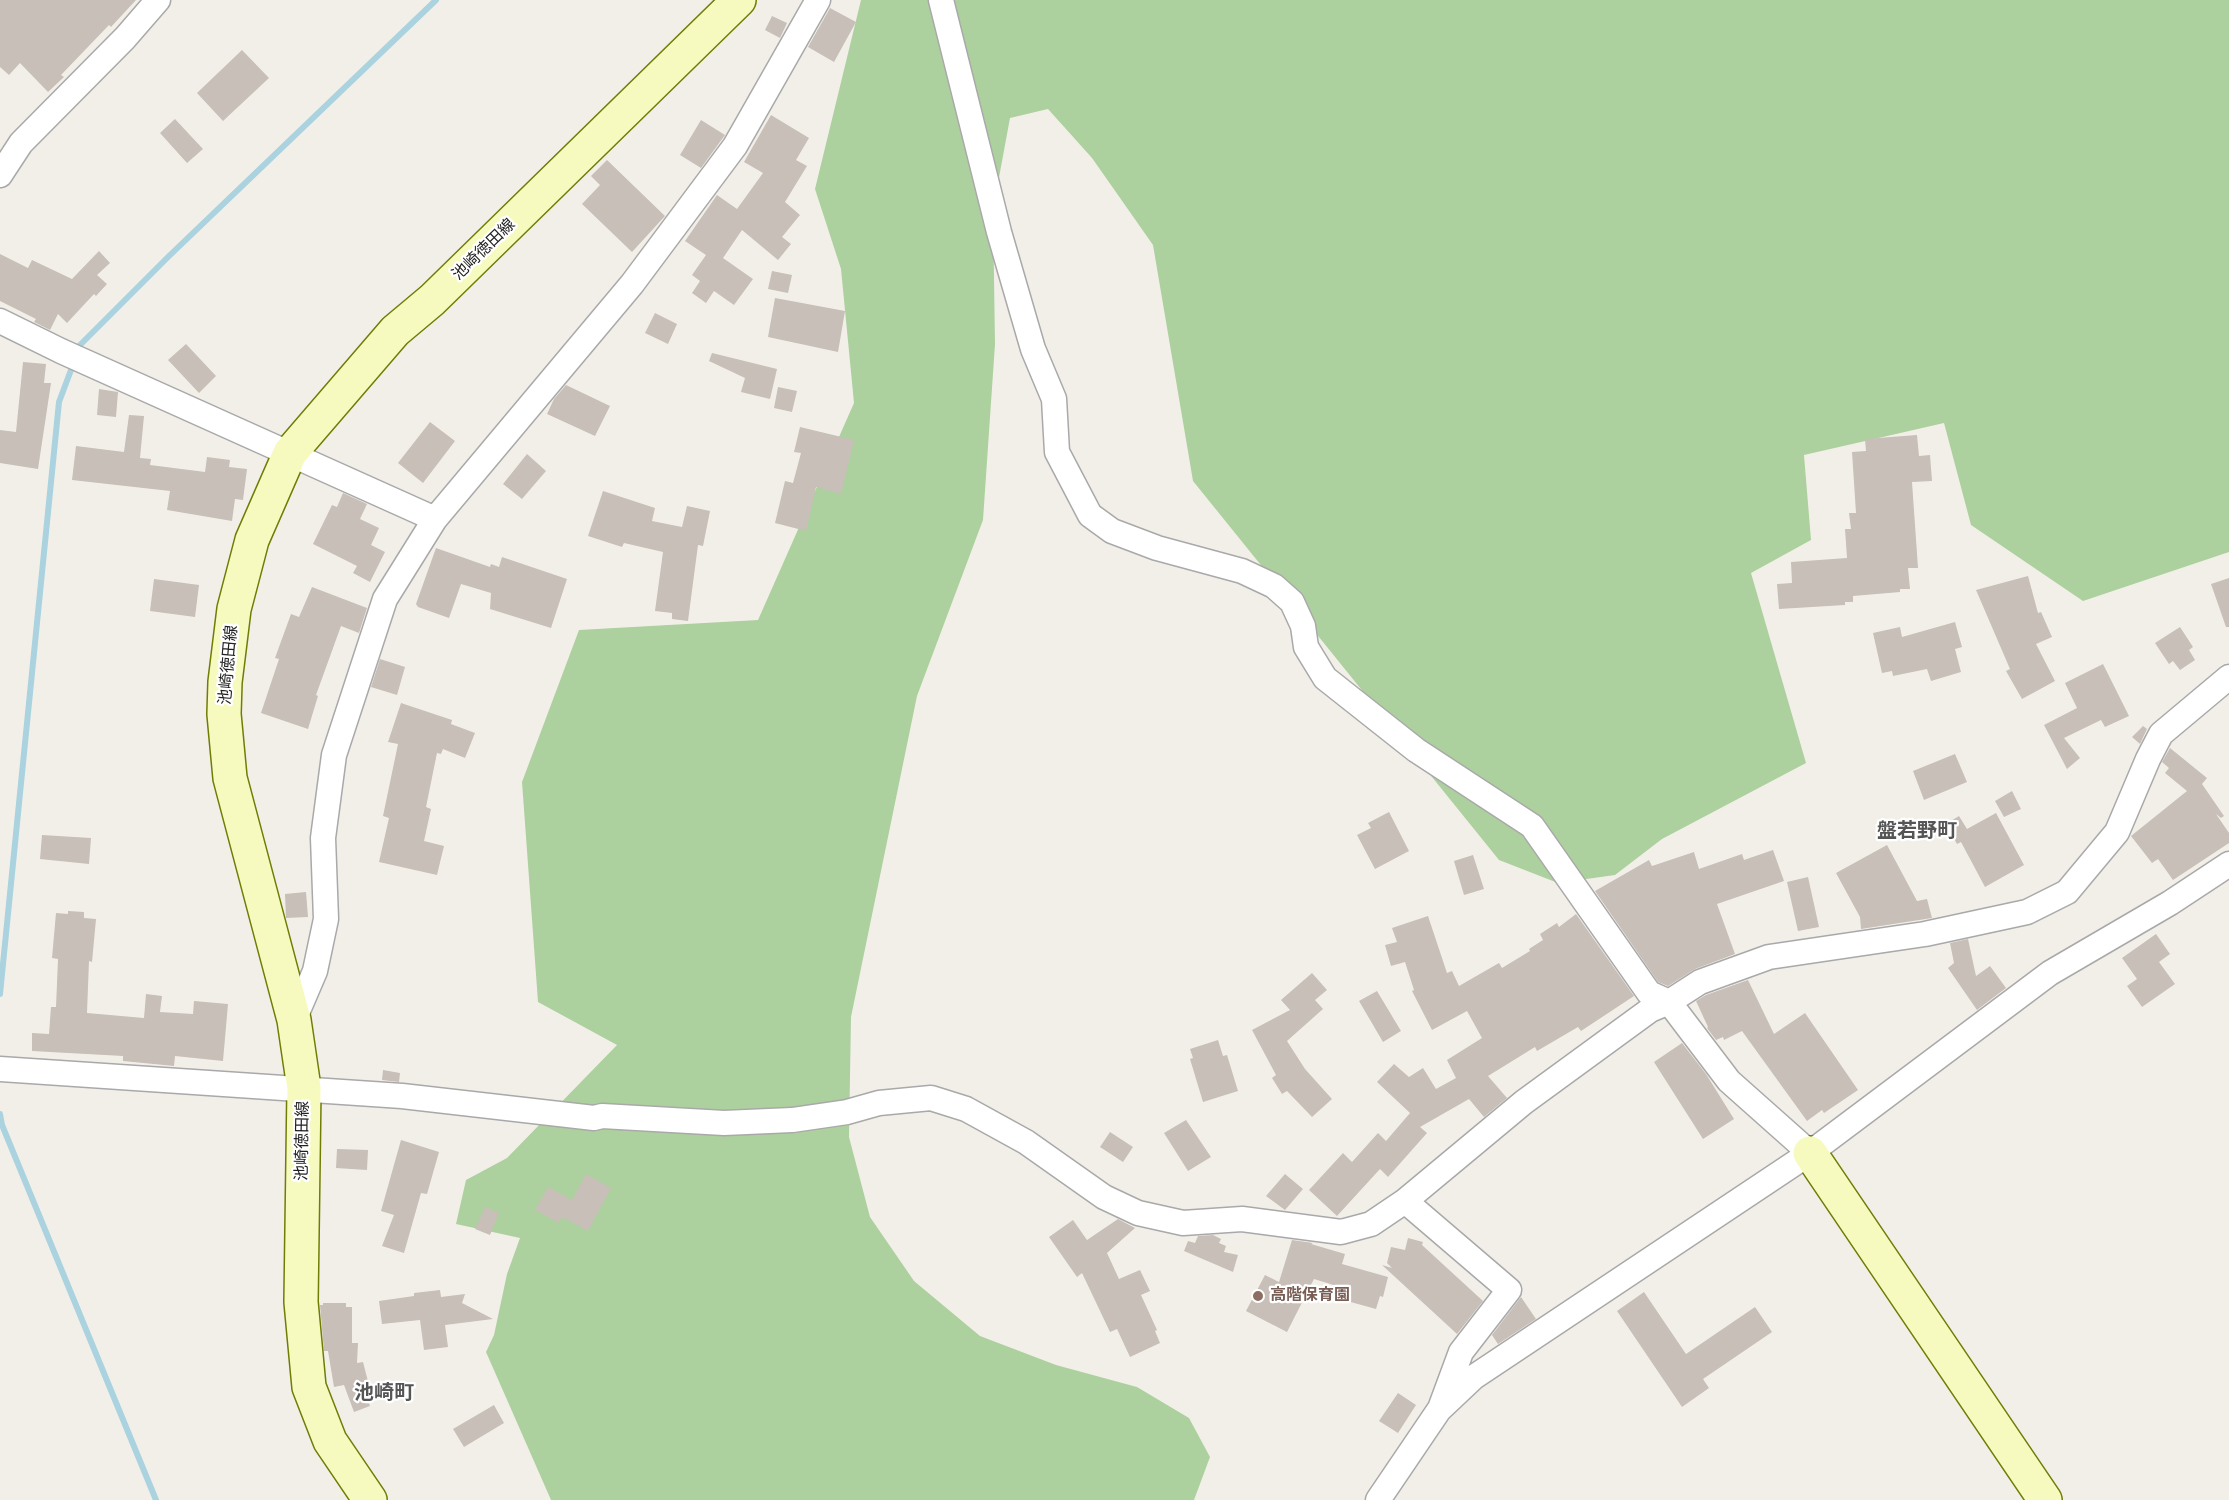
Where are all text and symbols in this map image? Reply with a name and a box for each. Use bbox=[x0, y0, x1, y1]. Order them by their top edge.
street label: 池崎徳田線 bbox=[449, 215, 519, 285]
street label: 池崎徳田線 bbox=[216, 624, 242, 706]
district label: 盤若野町 bbox=[1877, 820, 1957, 844]
street label: 池崎徳田線 bbox=[293, 1101, 313, 1181]
place label: 高階保育園 bbox=[1270, 1286, 1350, 1306]
marker: 高階保育園 bbox=[1251, 1289, 1265, 1303]
district label: 池崎町 bbox=[354, 1382, 414, 1406]

